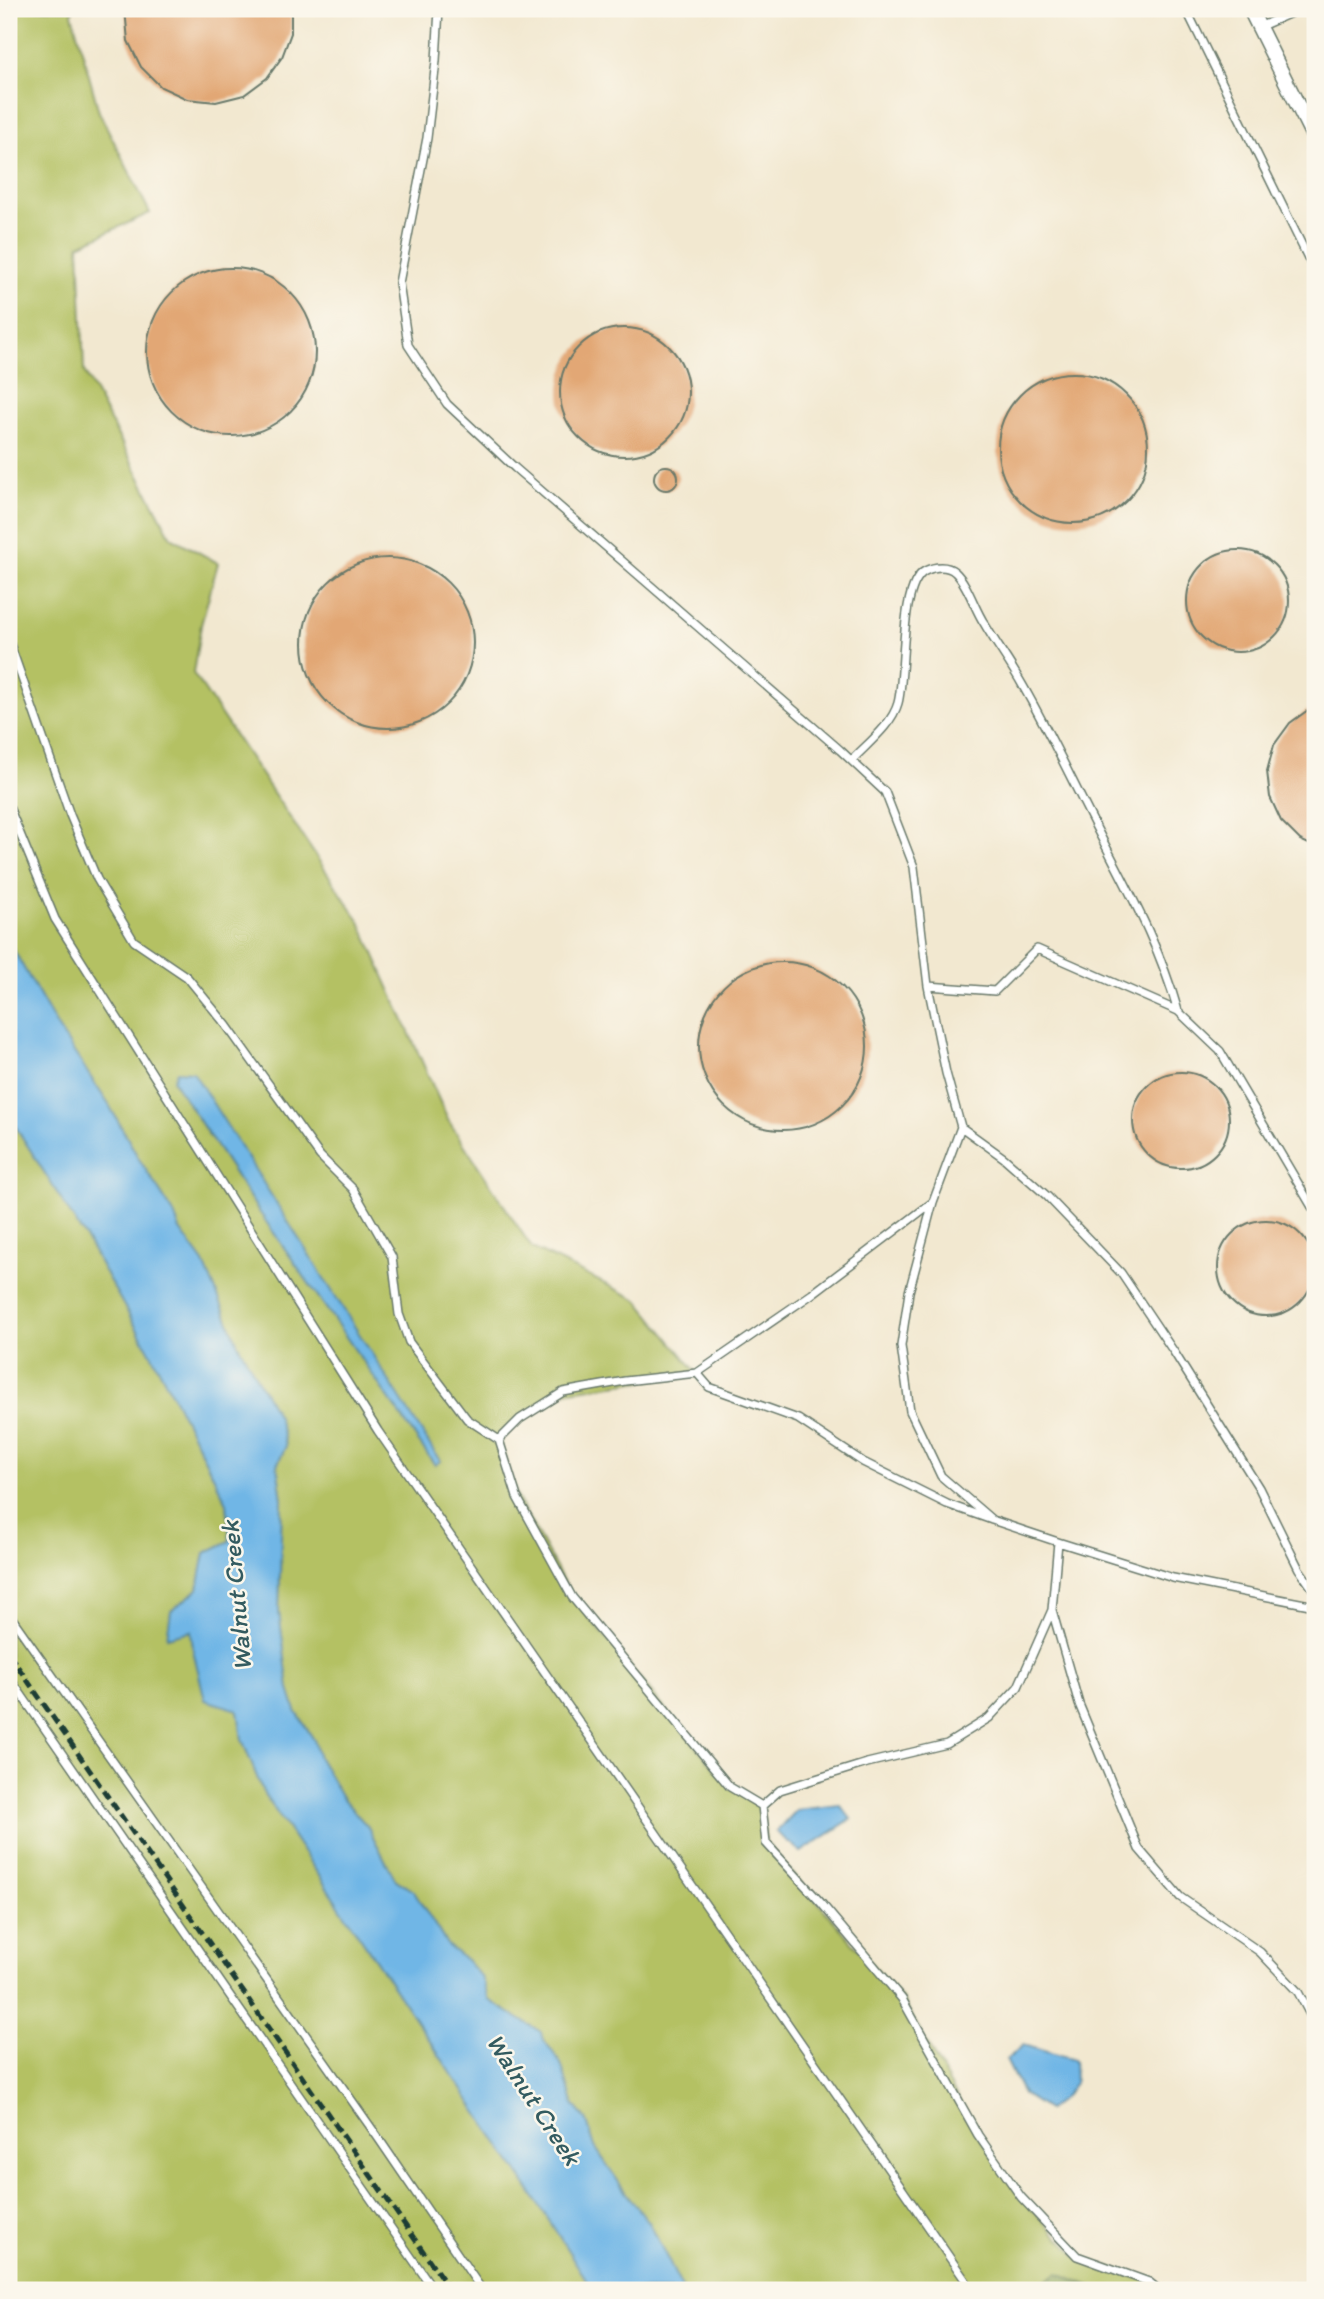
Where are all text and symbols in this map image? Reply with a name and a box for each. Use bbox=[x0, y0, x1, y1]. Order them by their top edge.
water label: Walnut Creek bbox=[213, 1518, 259, 1673]
water label: Walnut Creek bbox=[479, 2027, 589, 2172]

